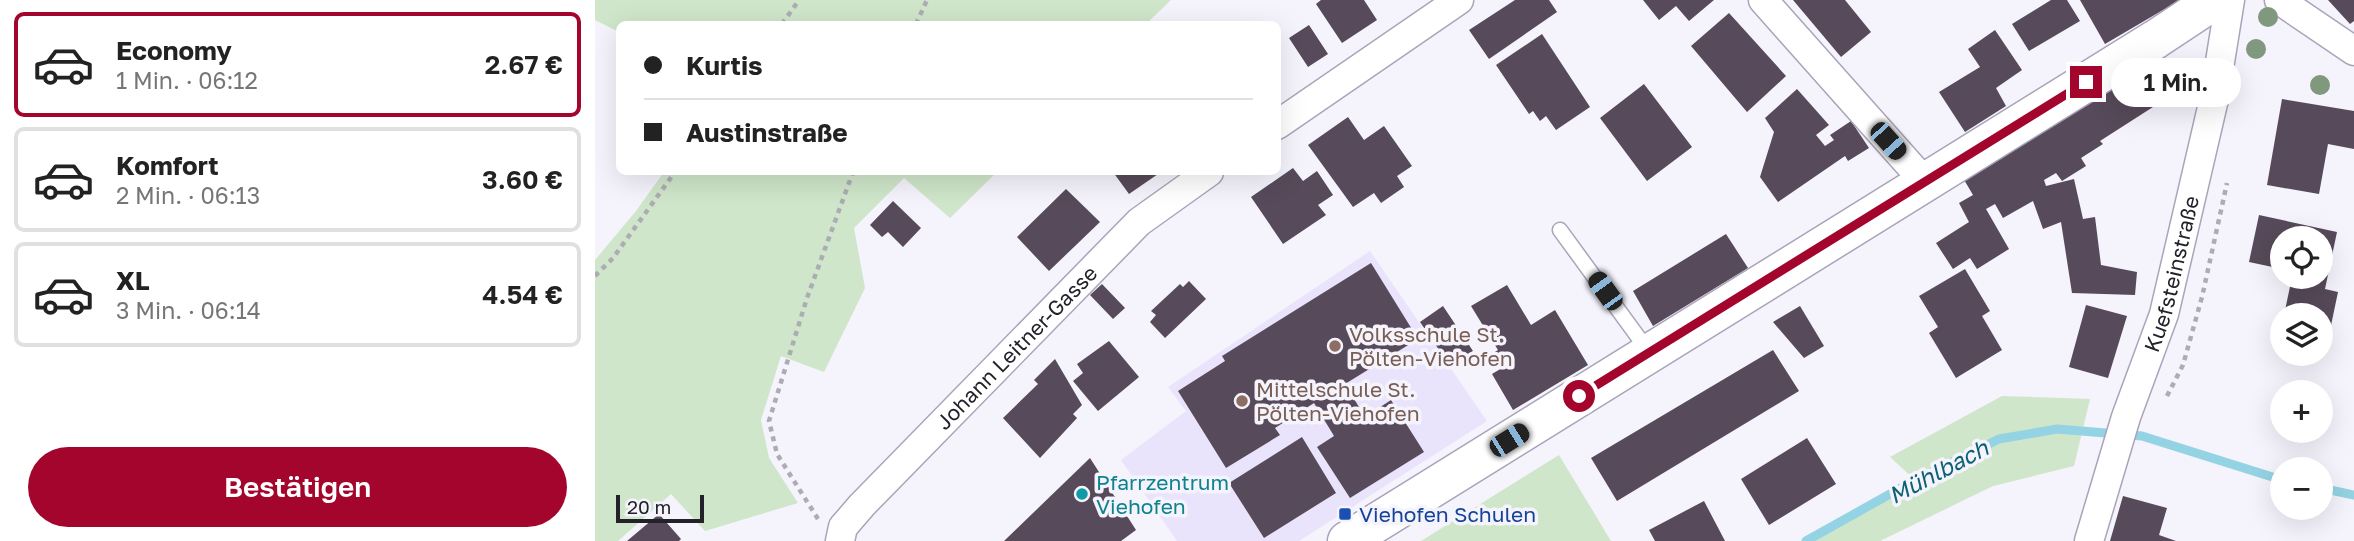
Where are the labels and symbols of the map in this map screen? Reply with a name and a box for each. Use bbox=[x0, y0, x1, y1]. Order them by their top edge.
callout: 1 Min. bbox=[2111, 57, 2240, 106]
route end bbox=[2070, 66, 2102, 98]
car bbox=[1867, 118, 1910, 164]
street label: Kuefsteinstraße bbox=[2138, 193, 2204, 356]
street label: Johann Leitner-Gasse bbox=[930, 260, 1102, 435]
car bbox=[1585, 268, 1626, 314]
place label: Volksschule St. Pölten-Viehofen bbox=[1349, 321, 1513, 371]
marker: Volksschule St. Pölten-Viehofen bbox=[1327, 338, 1343, 354]
place label: Mittelschule St. Pölten-Viehofen bbox=[1256, 376, 1420, 426]
route start bbox=[1563, 380, 1595, 412]
marker: Mittelschule St. Pölten-Viehofen bbox=[1234, 393, 1250, 409]
car bbox=[1486, 420, 1533, 460]
water label: Mühlbach bbox=[1883, 433, 1993, 509]
place label: Pfarrzentrum Viehofen bbox=[1096, 469, 1229, 519]
marker: Pfarrzentrum Viehofen bbox=[1074, 486, 1090, 502]
scale bar bbox=[616, 492, 703, 524]
place label: Viehofen Schulen bbox=[1359, 501, 1536, 527]
marker: Viehofen Schulen bbox=[1337, 506, 1353, 522]

